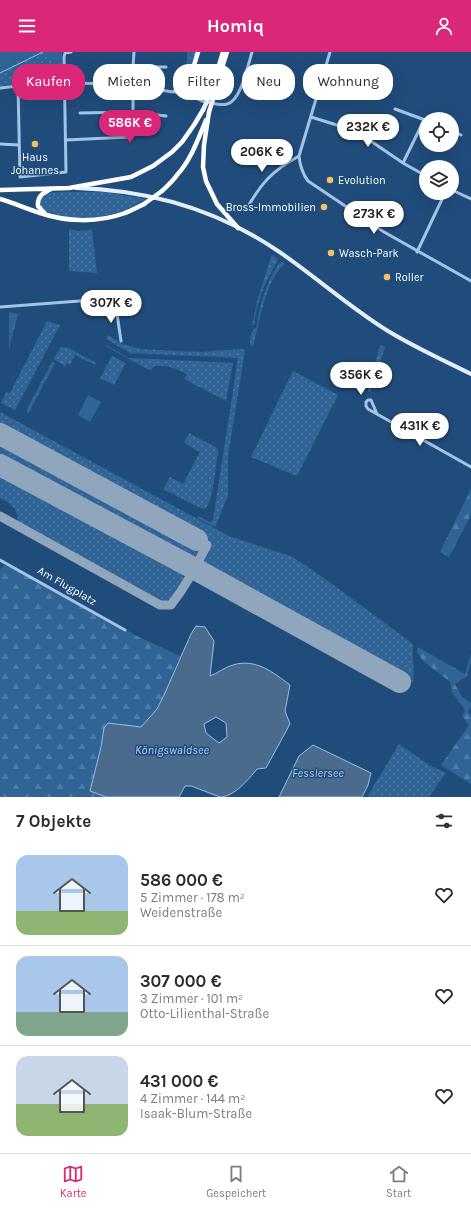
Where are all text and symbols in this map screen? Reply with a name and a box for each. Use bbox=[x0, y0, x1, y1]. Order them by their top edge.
icon: menu bbox=[16, 15, 38, 37]
text: Homiq bbox=[207, 15, 264, 37]
icon: person bbox=[433, 15, 455, 37]
chip: Kaufen bbox=[12, 64, 85, 100]
chip: Mieten bbox=[93, 64, 165, 100]
chip: Filter bbox=[173, 64, 234, 100]
chip: Neu bbox=[242, 64, 295, 100]
chip: Wohnung bbox=[303, 64, 393, 100]
pin: 586K € bbox=[97, 110, 163, 144]
map controls bbox=[419, 112, 459, 200]
button: locate bbox=[419, 112, 459, 152]
pin: 232K € bbox=[335, 114, 401, 148]
text: 586K € bbox=[108, 115, 152, 130]
text: 232K € bbox=[346, 119, 390, 134]
marker: Haus Johannes bbox=[30, 139, 40, 149]
pin: 206K € bbox=[229, 139, 295, 173]
text: 206K € bbox=[240, 144, 284, 159]
place label: Haus Johannes bbox=[11, 151, 59, 177]
button: layers bbox=[419, 160, 459, 200]
place label: Evolution bbox=[338, 174, 386, 187]
marker: Evolution bbox=[325, 175, 335, 185]
place label: Bross-Immobilien bbox=[226, 201, 316, 214]
pin: 273K € bbox=[341, 201, 407, 235]
marker: Bross-Immobilien bbox=[319, 202, 329, 212]
text: 273K € bbox=[353, 206, 395, 221]
place label: Wasch-Park bbox=[339, 247, 399, 260]
marker: Wasch-Park bbox=[326, 248, 336, 258]
place label: Roller bbox=[395, 271, 424, 284]
marker: Roller bbox=[382, 272, 392, 282]
pin: 307K € bbox=[78, 290, 144, 324]
text: 307K € bbox=[90, 295, 132, 310]
pin: 356K € bbox=[328, 362, 394, 396]
text: 356K € bbox=[339, 367, 383, 382]
pin: 431K € bbox=[387, 413, 453, 447]
text: 431K € bbox=[400, 418, 440, 433]
street label: Am Flugplatz bbox=[35, 564, 99, 608]
water label: Königswaldsee bbox=[135, 743, 209, 757]
water label: Fesslersee bbox=[292, 766, 344, 780]
icon: filters bbox=[433, 810, 455, 832]
text: 7 Objekte bbox=[16, 811, 91, 831]
text: 586 000 € bbox=[140, 870, 223, 890]
icon: home bbox=[48, 871, 96, 919]
icon: heart bbox=[433, 884, 455, 906]
text: 5 Zimmer · 178 m² bbox=[140, 890, 245, 905]
text: Weidenstraße bbox=[140, 905, 222, 920]
text: 307 000 € bbox=[140, 971, 221, 991]
icon: home bbox=[48, 972, 96, 1020]
icon: heart bbox=[433, 985, 455, 1007]
text: 3 Zimmer · 101 m² bbox=[140, 991, 243, 1006]
text: Otto-Lilienthal-Straße bbox=[140, 1006, 269, 1021]
text: 431 000 € bbox=[140, 1071, 218, 1091]
icon: home bbox=[48, 1072, 96, 1120]
icon: heart bbox=[433, 1085, 455, 1107]
text: 4 Zimmer · 144 m² bbox=[140, 1091, 245, 1106]
text: Isaak-Blum-Straße bbox=[140, 1106, 252, 1121]
tab: Karte bbox=[60, 1163, 86, 1200]
tab: Gespeichert bbox=[206, 1163, 266, 1200]
tab: Start bbox=[386, 1163, 411, 1200]

